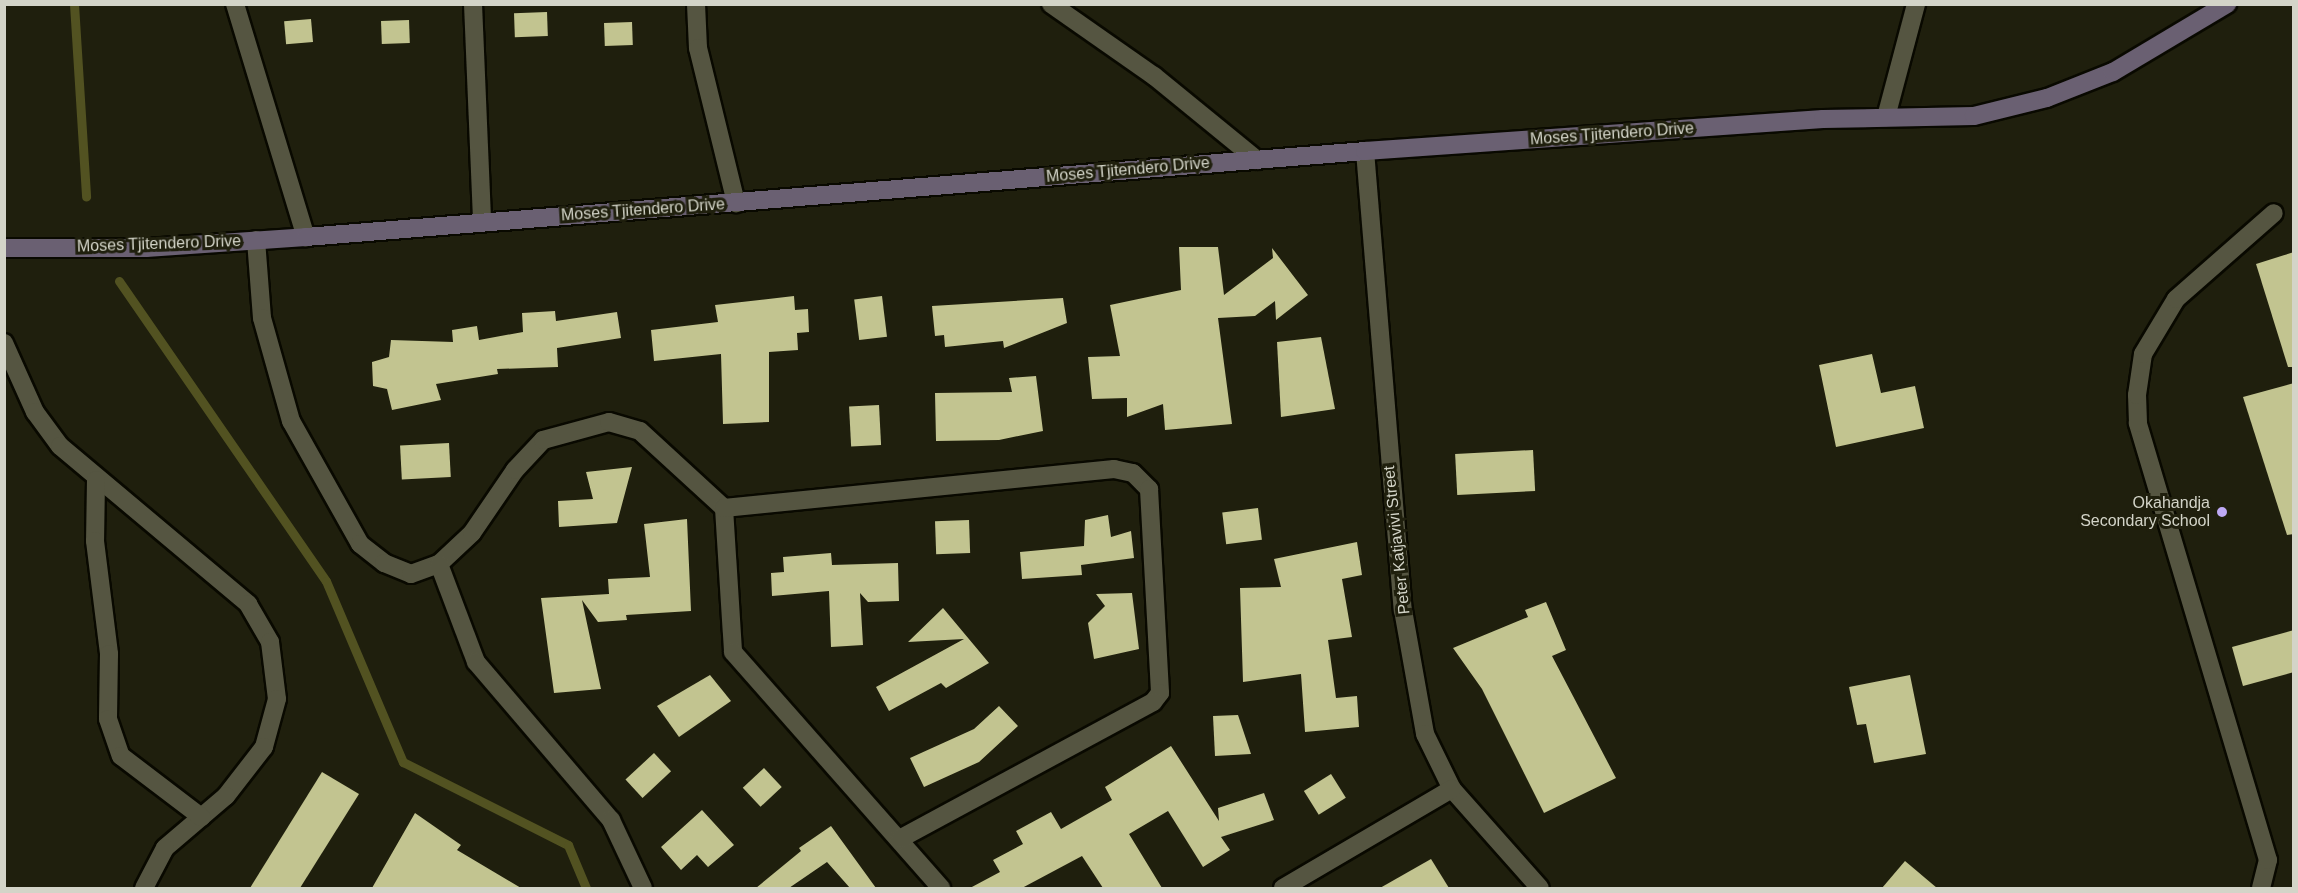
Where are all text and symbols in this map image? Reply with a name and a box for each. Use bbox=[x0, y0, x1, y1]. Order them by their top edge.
street label: Moses Tjitendero Drive bbox=[1529, 119, 1695, 149]
street label: Moses Tjitendero Drive bbox=[1045, 153, 1211, 187]
street label: Moses Tjitendero Drive bbox=[560, 195, 726, 225]
street label: Moses Tjitendero Drive bbox=[76, 232, 242, 256]
street label: Peter Katjavivi Street bbox=[1380, 465, 1414, 615]
place label: Okahandja Secondary School bbox=[2080, 493, 2210, 531]
marker: Okahandja Secondary School bbox=[2215, 505, 2229, 519]

